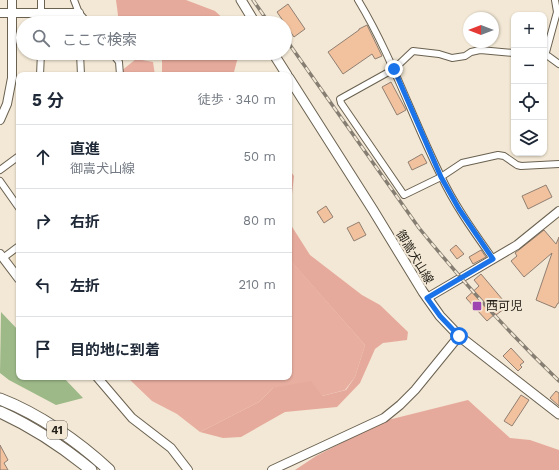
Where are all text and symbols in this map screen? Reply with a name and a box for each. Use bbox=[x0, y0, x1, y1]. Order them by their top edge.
north arrow bbox=[463, 12, 499, 48]
map controls bbox=[511, 12, 547, 156]
button: + bbox=[511, 12, 547, 48]
search box bbox=[16, 16, 292, 60]
icon: search bbox=[30, 27, 52, 49]
text: ここで検索 bbox=[62, 31, 137, 49]
button: − bbox=[511, 48, 547, 84]
route end bbox=[385, 60, 403, 78]
button: locate bbox=[511, 84, 547, 120]
text: 5 分 bbox=[32, 90, 64, 110]
text: 徒歩 · 340 m bbox=[198, 92, 276, 107]
button: layers bbox=[511, 120, 547, 156]
text: 直進 bbox=[70, 140, 100, 158]
icon: ahead bbox=[32, 146, 54, 168]
text: 50 m bbox=[244, 149, 276, 164]
text: 御嵩犬山線 bbox=[70, 161, 135, 176]
icon: right bbox=[32, 210, 54, 232]
text: 右折 bbox=[70, 213, 100, 231]
text: 80 m bbox=[243, 213, 276, 228]
street label: 御嵩犬山線 bbox=[394, 228, 436, 286]
icon: left bbox=[32, 274, 54, 296]
text: 左折 bbox=[70, 277, 100, 295]
text: 210 m bbox=[238, 277, 276, 292]
place label: 西可児 bbox=[486, 299, 522, 313]
marker: 西可児 bbox=[471, 300, 483, 312]
route start bbox=[450, 327, 468, 345]
icon: arrive bbox=[32, 338, 54, 360]
text: 目的地に到着 bbox=[70, 341, 160, 359]
road number: 41 bbox=[47, 421, 67, 439]

